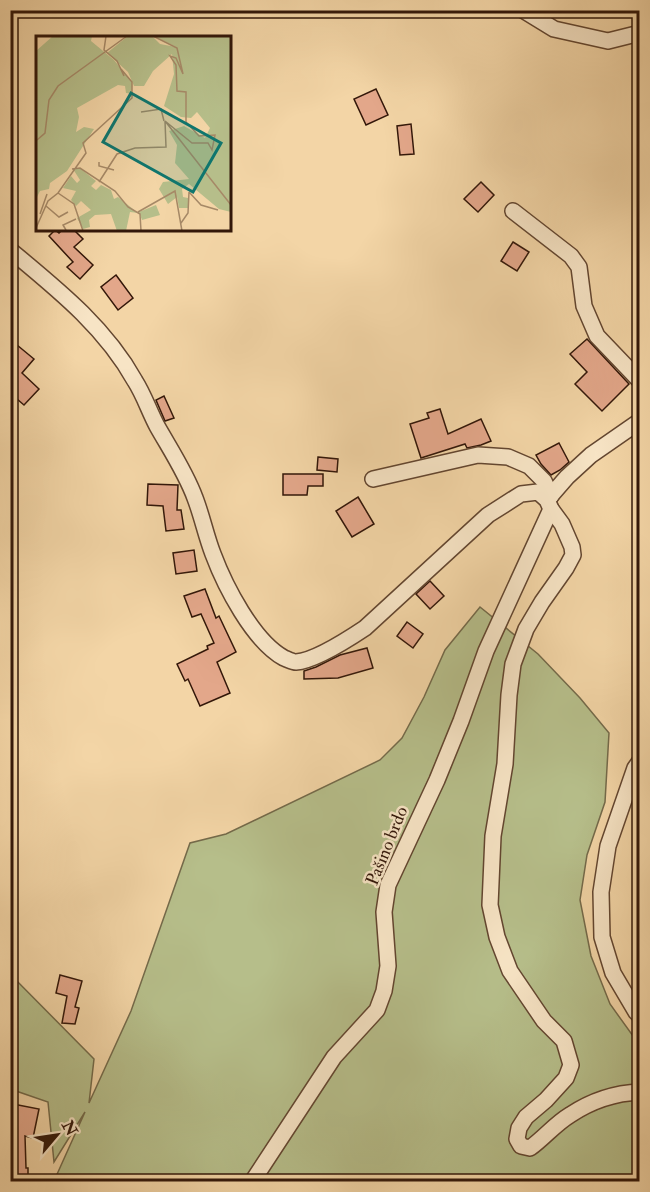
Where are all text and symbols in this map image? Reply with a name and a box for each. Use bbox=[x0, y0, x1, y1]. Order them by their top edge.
inset map bbox=[36, 36, 231, 231]
street label: Pašino brdo bbox=[361, 803, 413, 889]
north arrow bbox=[27, 1105, 87, 1165]
text: N bbox=[57, 1116, 82, 1140]

